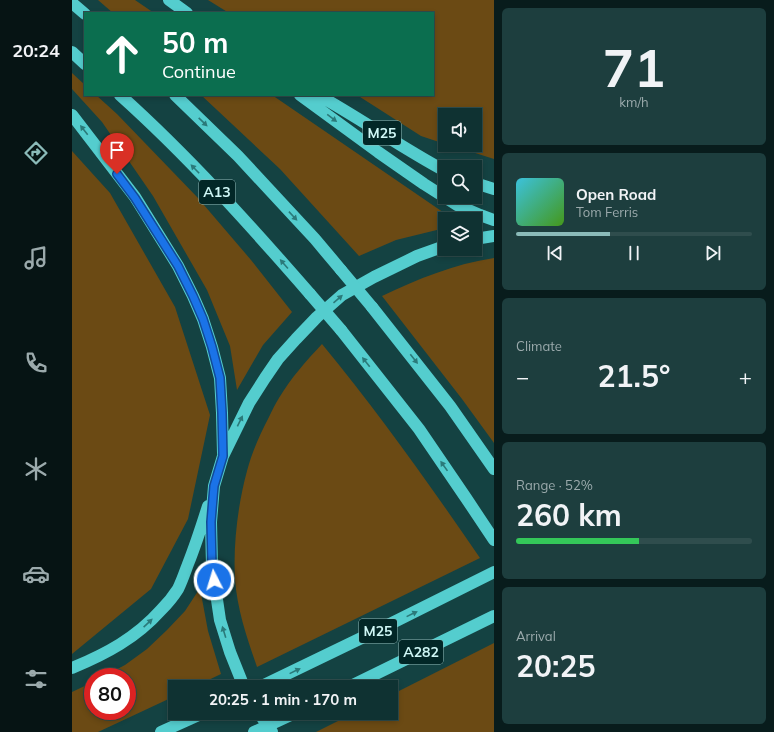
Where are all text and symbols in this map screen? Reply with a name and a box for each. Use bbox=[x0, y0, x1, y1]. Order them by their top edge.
text: 50 m bbox=[162, 25, 228, 60]
icon: ahead bbox=[96, 28, 148, 80]
text: 71 bbox=[603, 35, 665, 100]
text: 20:24 bbox=[12, 39, 60, 62]
text: Continue bbox=[162, 60, 236, 83]
text: km/h bbox=[619, 94, 649, 110]
map controls bbox=[438, 108, 482, 256]
button: sound bbox=[438, 108, 482, 152]
one-way arrow bbox=[326, 114, 337, 122]
one-way arrow bbox=[198, 117, 208, 127]
road number: M25 bbox=[363, 121, 401, 145]
one-way arrow bbox=[79, 125, 88, 136]
pin bbox=[100, 133, 134, 174]
icon: directions bbox=[22, 139, 50, 167]
icon: arrive bbox=[106, 139, 128, 161]
button: search bbox=[438, 160, 482, 204]
one-way arrow bbox=[191, 164, 200, 174]
road number: A13 bbox=[199, 180, 235, 204]
text: Open Road bbox=[576, 185, 656, 204]
text: Tom Ferris bbox=[576, 204, 638, 220]
one-way arrow bbox=[288, 211, 297, 220]
button: layers bbox=[438, 212, 482, 256]
icon: previous bbox=[544, 242, 566, 264]
icon: pause bbox=[623, 242, 645, 264]
icon: next bbox=[702, 242, 724, 264]
icon: music bbox=[22, 244, 50, 272]
one-way arrow bbox=[280, 259, 289, 269]
one-way arrow bbox=[333, 294, 343, 303]
text: Climate bbox=[516, 338, 562, 354]
icon: phone bbox=[22, 349, 50, 377]
one-way arrow bbox=[409, 354, 418, 365]
one-way arrow bbox=[362, 356, 371, 367]
text: 21.5° bbox=[598, 357, 670, 395]
text: − bbox=[516, 363, 529, 391]
text: + bbox=[739, 363, 752, 391]
one-way arrow bbox=[237, 415, 244, 427]
icon: climate bbox=[22, 455, 50, 483]
one-way arrow bbox=[440, 461, 448, 471]
text: Range · 52% bbox=[516, 477, 593, 493]
text: 260 km bbox=[516, 496, 622, 534]
position arrow bbox=[193, 559, 235, 601]
icon: car bbox=[22, 560, 50, 588]
one-way arrow bbox=[407, 610, 418, 617]
one-way arrow bbox=[143, 618, 153, 627]
road number: M25 bbox=[359, 619, 397, 643]
one-way arrow bbox=[221, 625, 227, 637]
text: Arrival bbox=[516, 628, 556, 644]
road number: A282 bbox=[399, 640, 443, 664]
text: 20:25 bbox=[516, 647, 595, 685]
icon: filters bbox=[22, 665, 50, 693]
one-way arrow bbox=[290, 667, 301, 674]
speed limit sign: 80 bbox=[84, 668, 136, 720]
text: 20:25 · 1 min · 170 m bbox=[209, 690, 357, 709]

